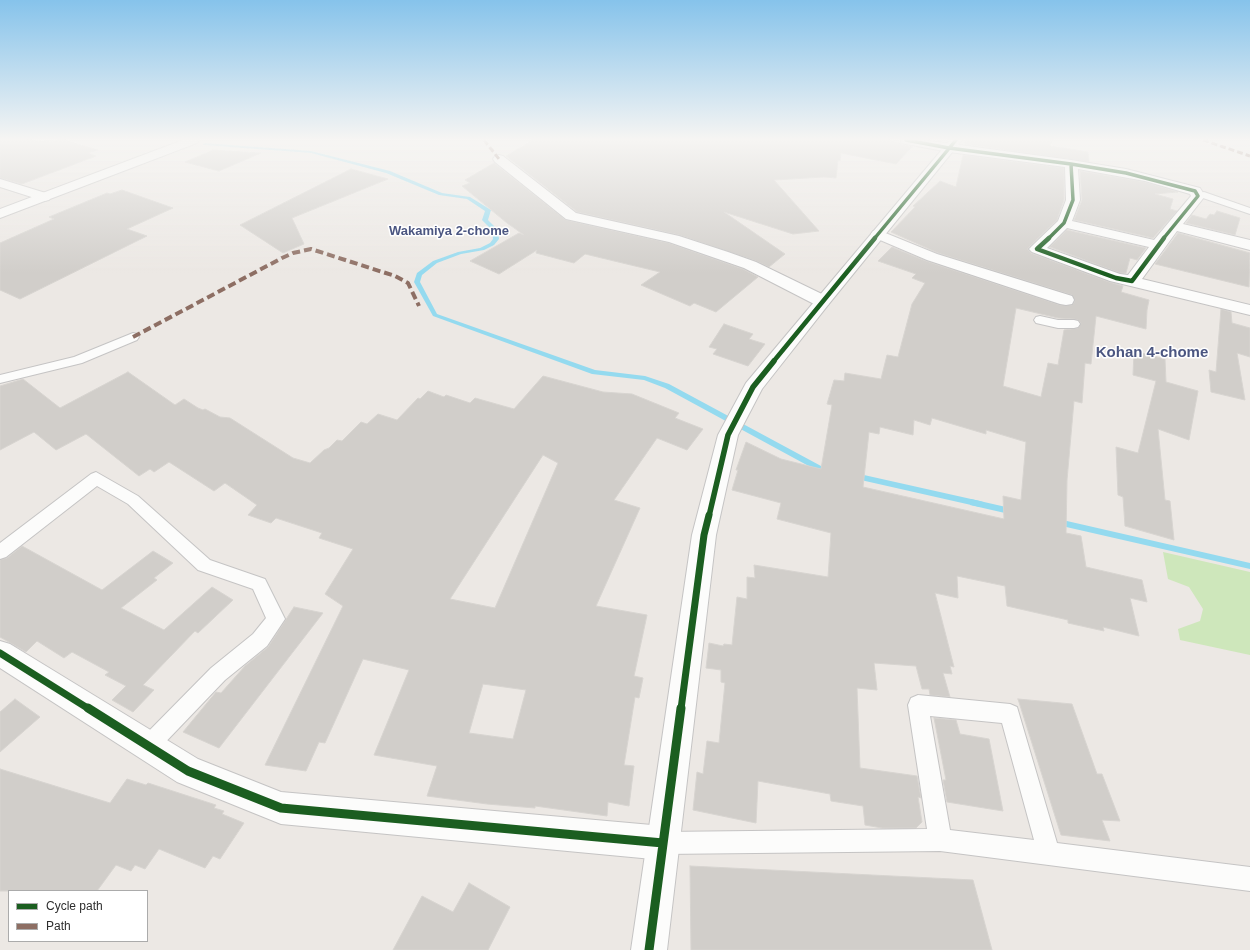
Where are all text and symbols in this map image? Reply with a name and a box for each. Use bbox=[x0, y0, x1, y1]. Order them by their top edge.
district label: Wakamiya 2-chome bbox=[389, 223, 509, 239]
district label: Kohan 4-chome bbox=[1096, 344, 1208, 362]
legend bbox=[8, 890, 148, 942]
text: Cycle path bbox=[46, 899, 103, 913]
text: Path bbox=[46, 919, 71, 933]

